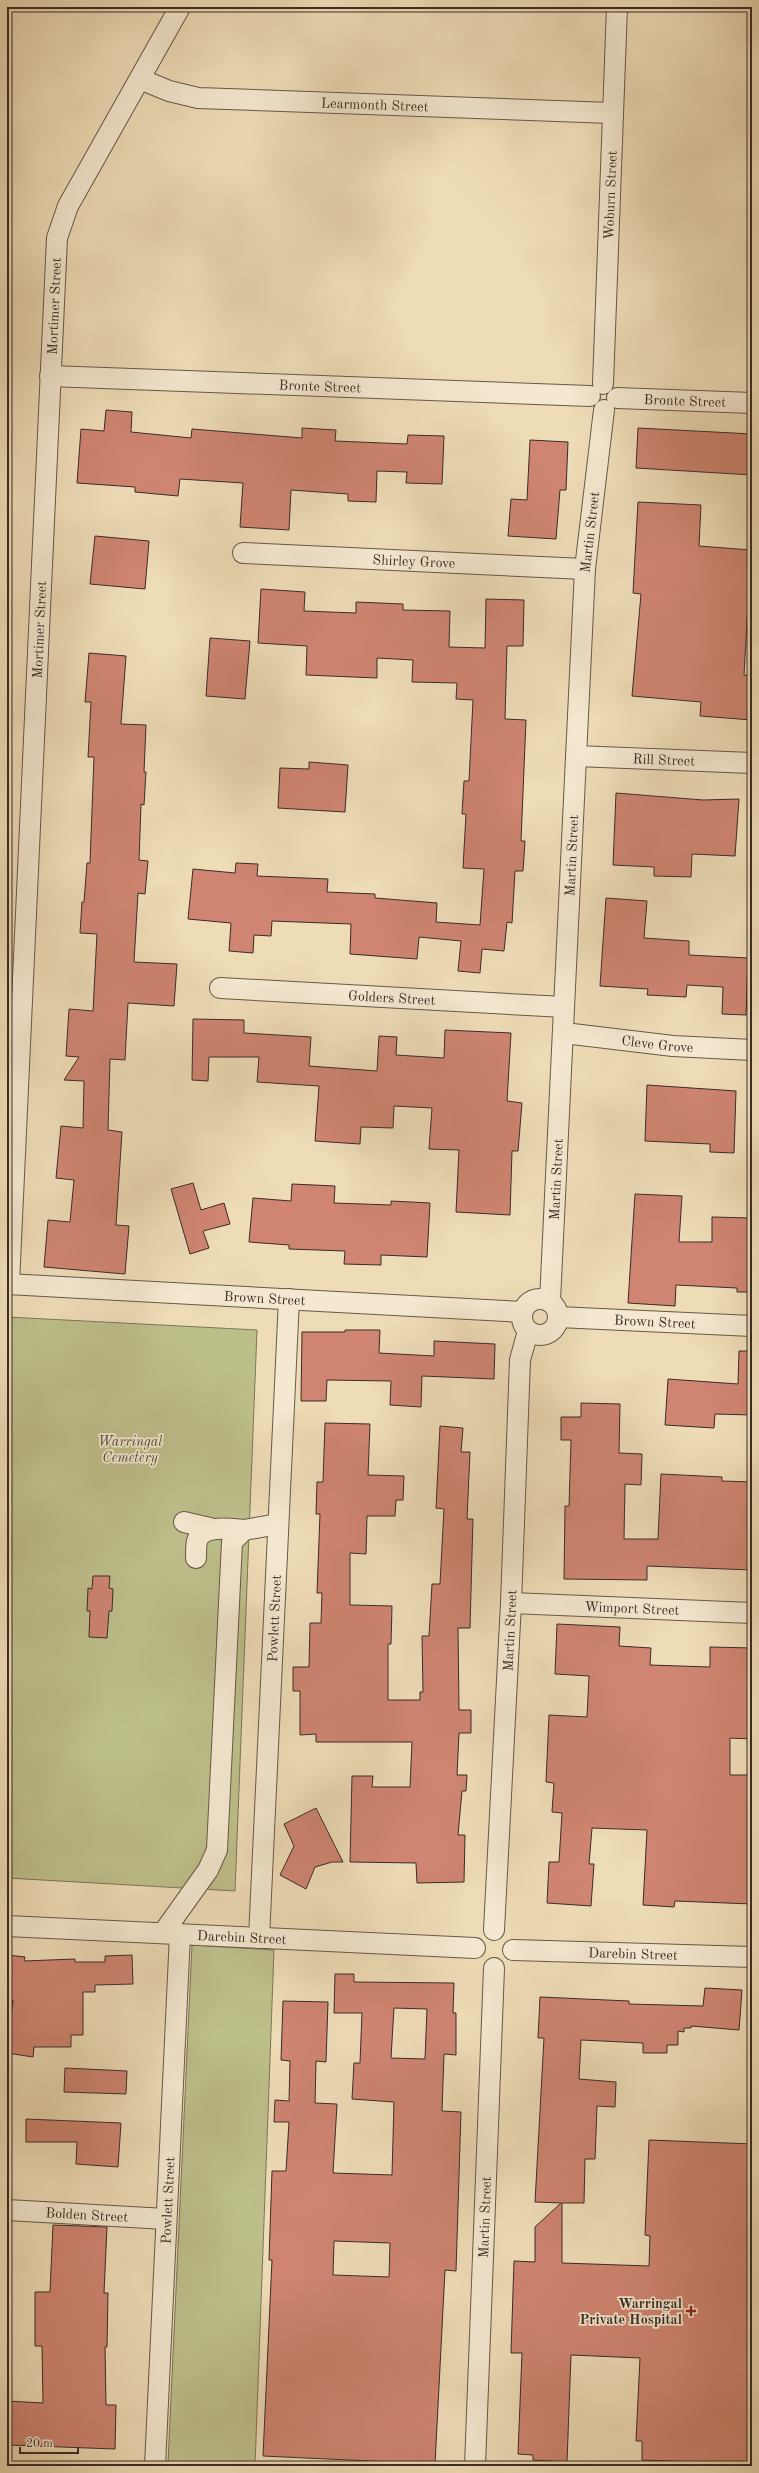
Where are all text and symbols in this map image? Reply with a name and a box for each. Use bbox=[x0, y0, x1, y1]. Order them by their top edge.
street label: Learmonth Street bbox=[321, 96, 429, 114]
street label: Woburn Street bbox=[602, 150, 620, 240]
street label: Mortimer Street bbox=[46, 257, 64, 355]
street label: Bronte Street bbox=[278, 378, 361, 396]
street label: Bronte Street bbox=[643, 393, 726, 410]
street label: Martin Street bbox=[579, 491, 602, 574]
street label: Shirley Grove bbox=[372, 553, 455, 571]
street label: Mortimer Street bbox=[31, 581, 49, 679]
street label: Rill Street bbox=[632, 752, 695, 769]
street label: Martin Street bbox=[563, 814, 581, 897]
street label: Golders Street bbox=[348, 989, 436, 1008]
street label: Cleve Grove bbox=[621, 1034, 694, 1055]
street label: Martin Street bbox=[548, 1138, 566, 1220]
street label: Brown Street bbox=[223, 1290, 306, 1308]
street label: Brown Street bbox=[614, 1314, 696, 1331]
park label: Warringal Cemetery bbox=[98, 1435, 162, 1466]
street label: Powlett Street bbox=[266, 1574, 284, 1662]
street label: Martin Street bbox=[501, 1589, 519, 1672]
street label: Wimport Street bbox=[584, 1600, 680, 1618]
street label: Darebin Street bbox=[197, 1929, 287, 1947]
street label: Darebin Street bbox=[588, 1946, 678, 1963]
street label: Powlett Street bbox=[159, 2156, 178, 2244]
street label: Martin Street bbox=[477, 2176, 494, 2258]
street label: Bolden Street bbox=[45, 2206, 129, 2225]
place label: Warringal Private Hospital bbox=[579, 2297, 682, 2327]
marker: Warringal Private Hospital bbox=[685, 2305, 697, 2317]
scale bar bbox=[20, 2429, 78, 2455]
text: 20 m bbox=[26, 2438, 53, 2450]

